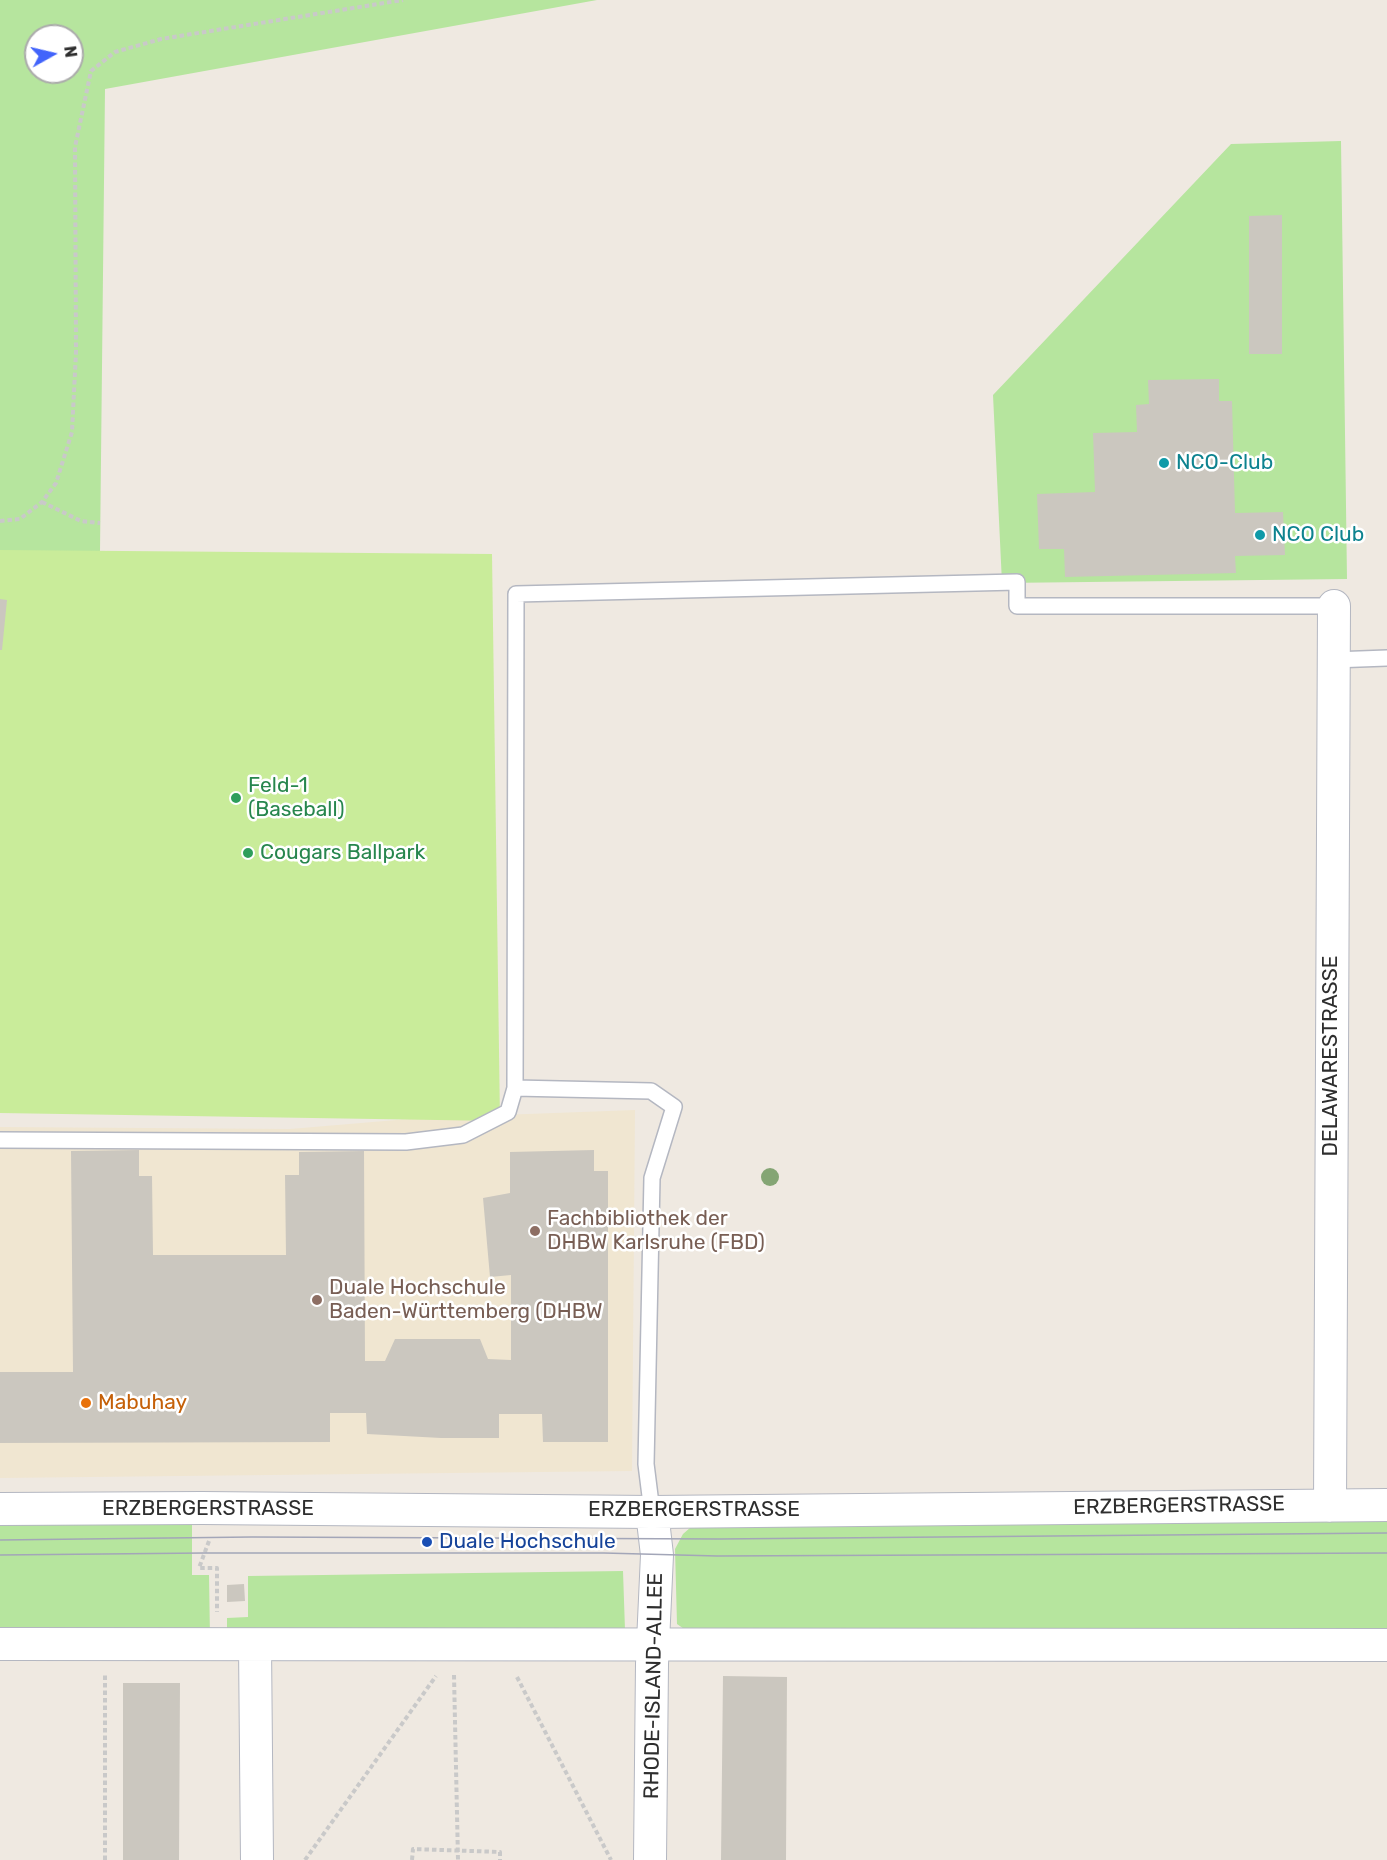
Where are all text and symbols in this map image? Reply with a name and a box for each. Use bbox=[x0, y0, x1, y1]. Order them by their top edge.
north arrow bbox=[24, 24, 84, 84]
text: N bbox=[60, 45, 81, 59]
place label: NCO-Club bbox=[1176, 450, 1273, 476]
marker: NCO-Club bbox=[1157, 456, 1171, 470]
place label: NCO Club bbox=[1272, 522, 1364, 548]
marker: NCO Club bbox=[1253, 528, 1267, 542]
place label: Feld-1 (Baseball) bbox=[248, 773, 345, 823]
marker: Feld-1 (Baseball) bbox=[229, 791, 243, 805]
place label: Cougars Ballpark bbox=[260, 840, 425, 866]
marker: Cougars Ballpark bbox=[241, 846, 255, 860]
street label: DELAWARESTRASSE bbox=[1318, 956, 1344, 1156]
place label: Fachbibliothek der DHBW Karlsruhe (FBD) bbox=[547, 1206, 765, 1256]
marker: Fachbibliothek der DHBW Karlsruhe (FBD) bbox=[528, 1224, 542, 1238]
place label: Duale Hochschule Baden-Württemberg (DHBW bbox=[329, 1275, 603, 1325]
marker: Duale Hochschule Baden-Württemberg (DHBW bbox=[310, 1293, 324, 1307]
place label: Mabuhay bbox=[98, 1390, 187, 1416]
marker: Mabuhay bbox=[79, 1396, 93, 1410]
street label: ERZBERGERSTRASSE bbox=[1073, 1492, 1285, 1520]
street label: ERZBERGERSTRASSE bbox=[102, 1496, 314, 1522]
street label: ERZBERGERSTRASSE bbox=[588, 1497, 800, 1523]
place label: Duale Hochschule bbox=[439, 1529, 616, 1555]
marker: Duale Hochschule bbox=[420, 1535, 434, 1549]
street label: RHODE-ISLAND-ALLEE bbox=[639, 1573, 669, 1799]

